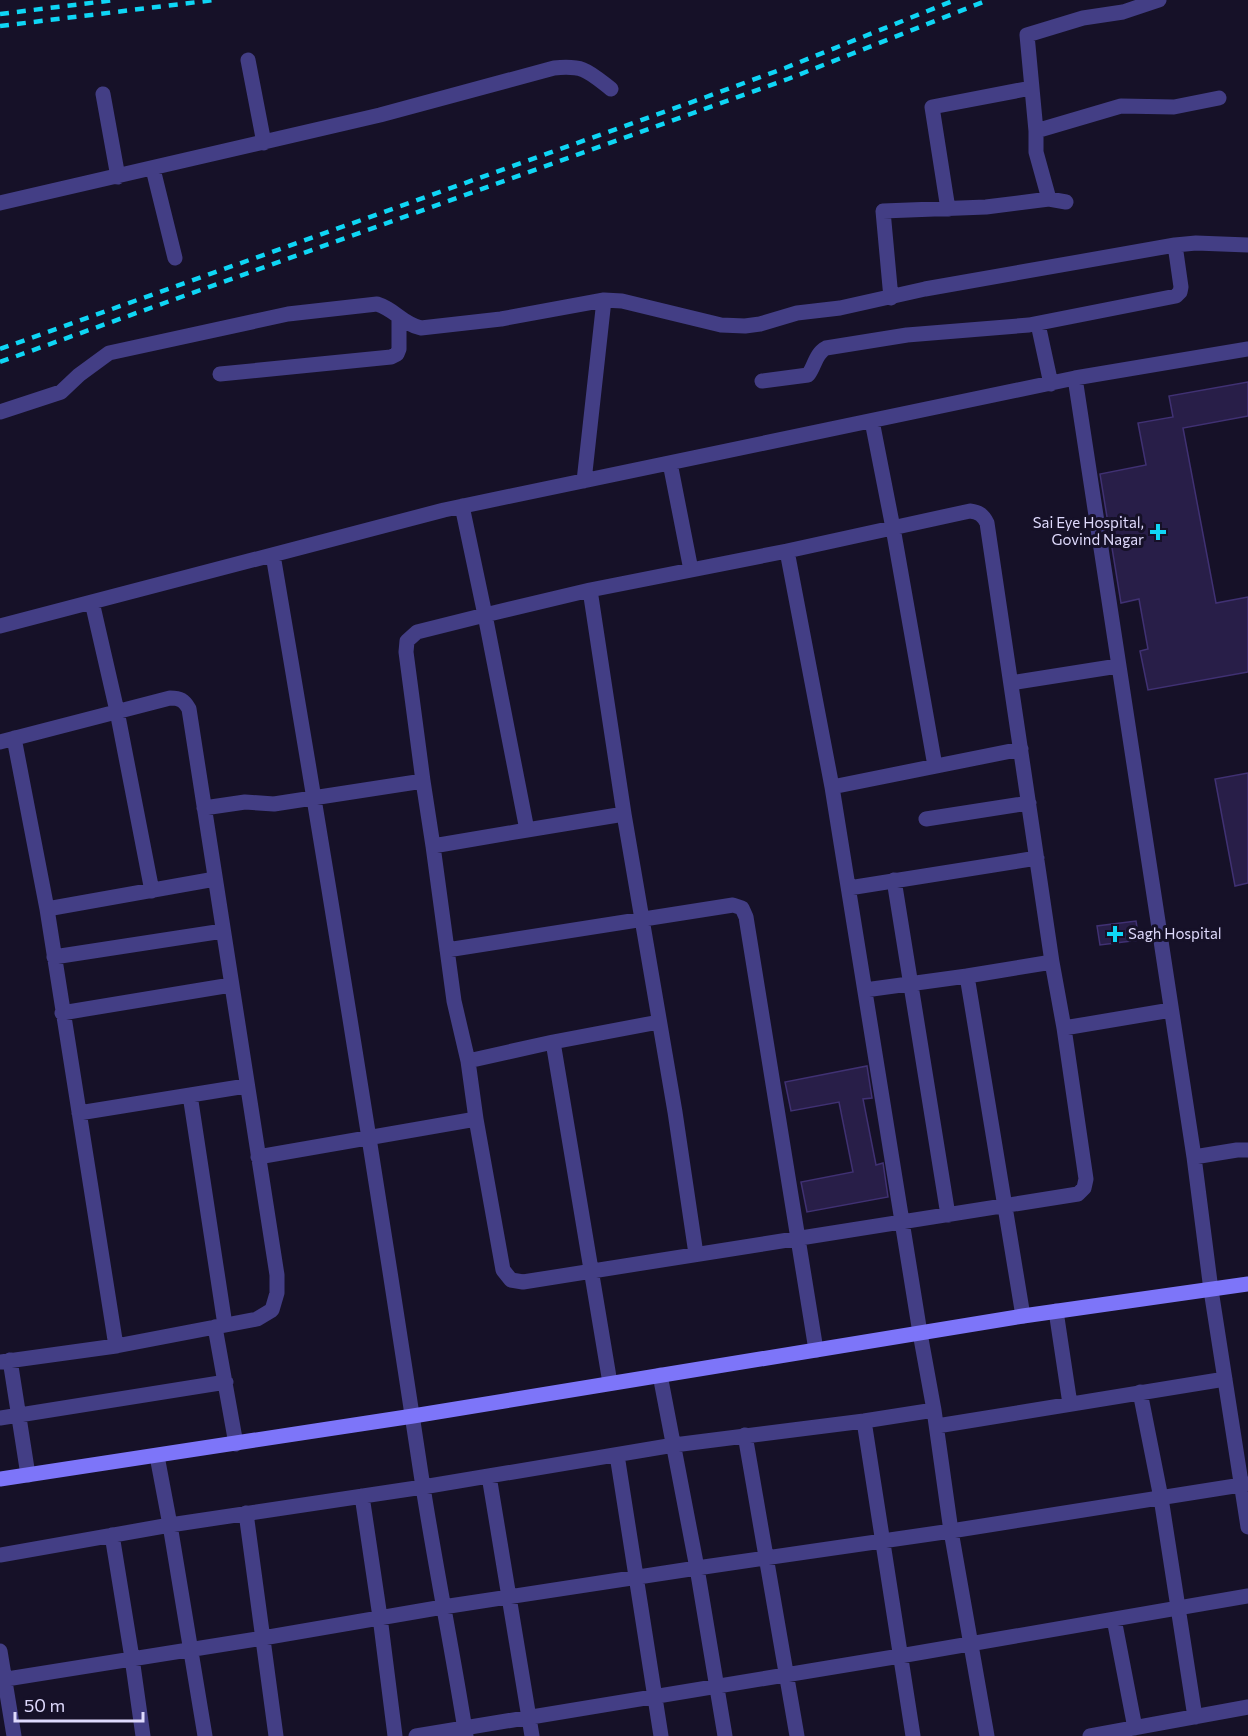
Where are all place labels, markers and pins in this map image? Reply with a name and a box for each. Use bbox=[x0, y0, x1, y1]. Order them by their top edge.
place label: Sai Eye Hospital, Govind Nagar bbox=[1033, 513, 1144, 548]
marker: Sai Eye Hospital, Govind Nagar bbox=[1149, 523, 1167, 541]
place label: Sagh Hospital bbox=[1128, 924, 1222, 942]
marker: Sagh Hospital bbox=[1106, 925, 1124, 943]

